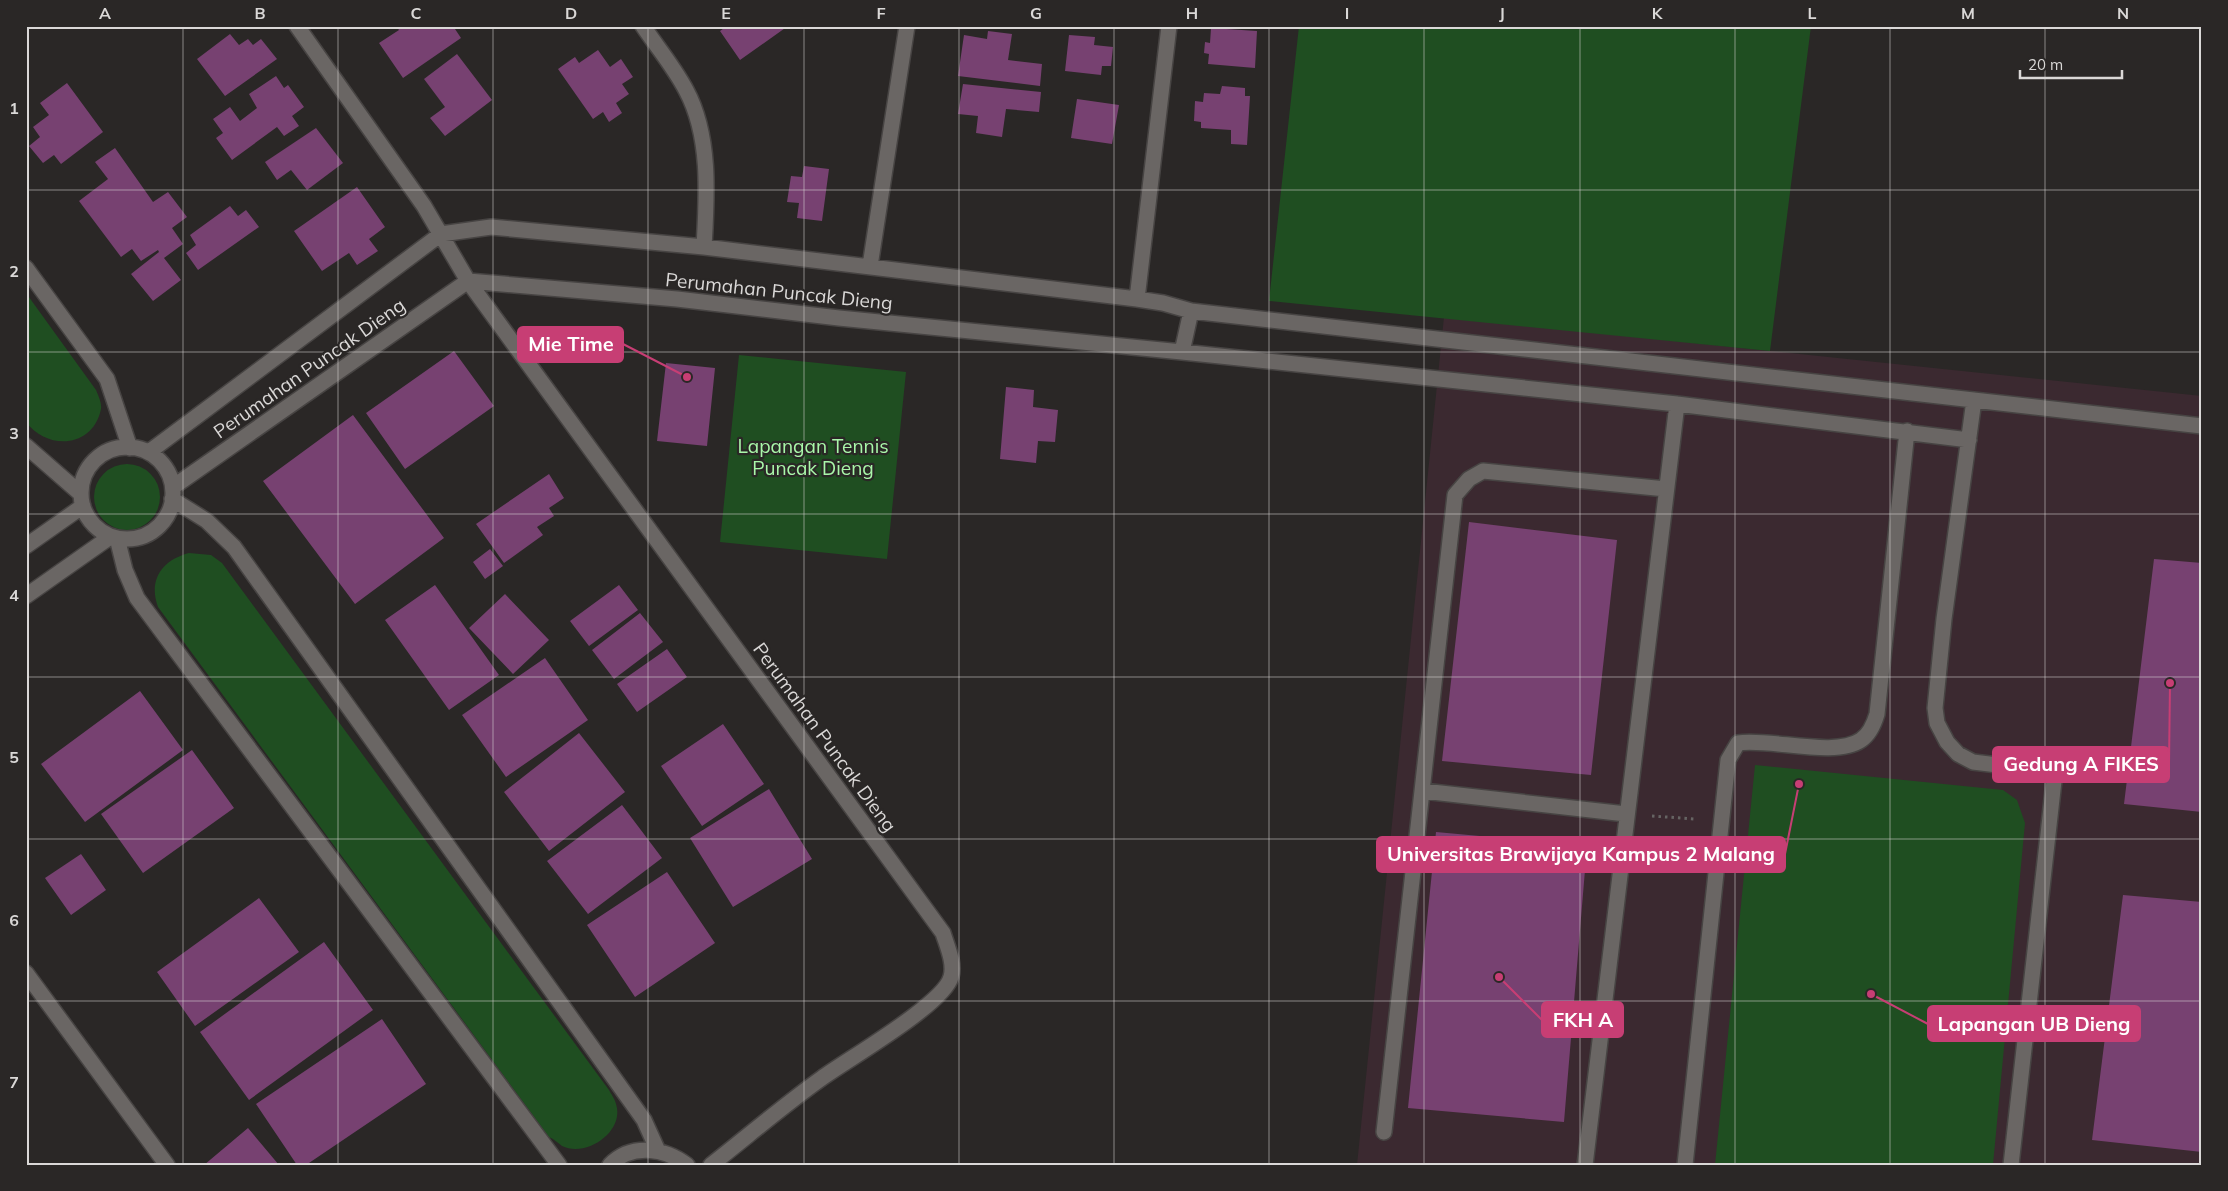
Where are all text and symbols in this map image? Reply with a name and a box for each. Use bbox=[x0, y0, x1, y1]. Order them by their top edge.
text: A bbox=[99, 3, 111, 23]
text: B bbox=[254, 3, 266, 23]
text: C bbox=[411, 3, 422, 23]
text: D bbox=[565, 3, 577, 23]
text: E bbox=[721, 3, 731, 23]
text: F bbox=[876, 3, 886, 23]
text: G bbox=[1030, 3, 1042, 23]
text: H bbox=[1186, 3, 1198, 23]
text: I bbox=[1345, 3, 1349, 23]
text: J bbox=[1499, 3, 1505, 23]
text: K bbox=[1652, 3, 1664, 23]
text: L bbox=[1808, 3, 1817, 23]
text: M bbox=[1961, 3, 1975, 23]
text: N bbox=[2117, 3, 2129, 23]
scale bar bbox=[2020, 48, 2123, 80]
text: 20 m bbox=[2028, 55, 2063, 74]
text: 1 bbox=[9, 98, 19, 118]
text: 2 bbox=[9, 261, 19, 281]
street label: Perumahan Puncak Dieng bbox=[664, 267, 894, 315]
street label: Perumahan Puncak Dieng bbox=[209, 293, 409, 443]
callout: Mie Time bbox=[518, 327, 623, 362]
text: Mie Time bbox=[528, 331, 614, 356]
text: 3 bbox=[9, 423, 19, 443]
park label: Lapangan Tennis Puncak Dieng bbox=[737, 434, 889, 480]
text: 4 bbox=[9, 585, 19, 605]
street label: Perumahan Puncak Dieng bbox=[748, 638, 902, 836]
text: 5 bbox=[9, 747, 19, 767]
callout: Gedung A FIKES bbox=[1993, 747, 2169, 782]
text: Gedung A FIKES bbox=[2003, 751, 2159, 776]
callout: Universitas Brawijaya Kampus 2 Malang bbox=[1377, 837, 1785, 872]
text: Universitas Brawijaya Kampus 2 Malang bbox=[1387, 841, 1775, 866]
text: 6 bbox=[9, 910, 19, 930]
callout: FKH A bbox=[1542, 1002, 1623, 1037]
callout: Lapangan UB Dieng bbox=[1928, 1006, 2140, 1041]
text: FKH A bbox=[1553, 1007, 1613, 1032]
text: Lapangan UB Dieng bbox=[1938, 1011, 2130, 1036]
text: 7 bbox=[9, 1072, 19, 1092]

